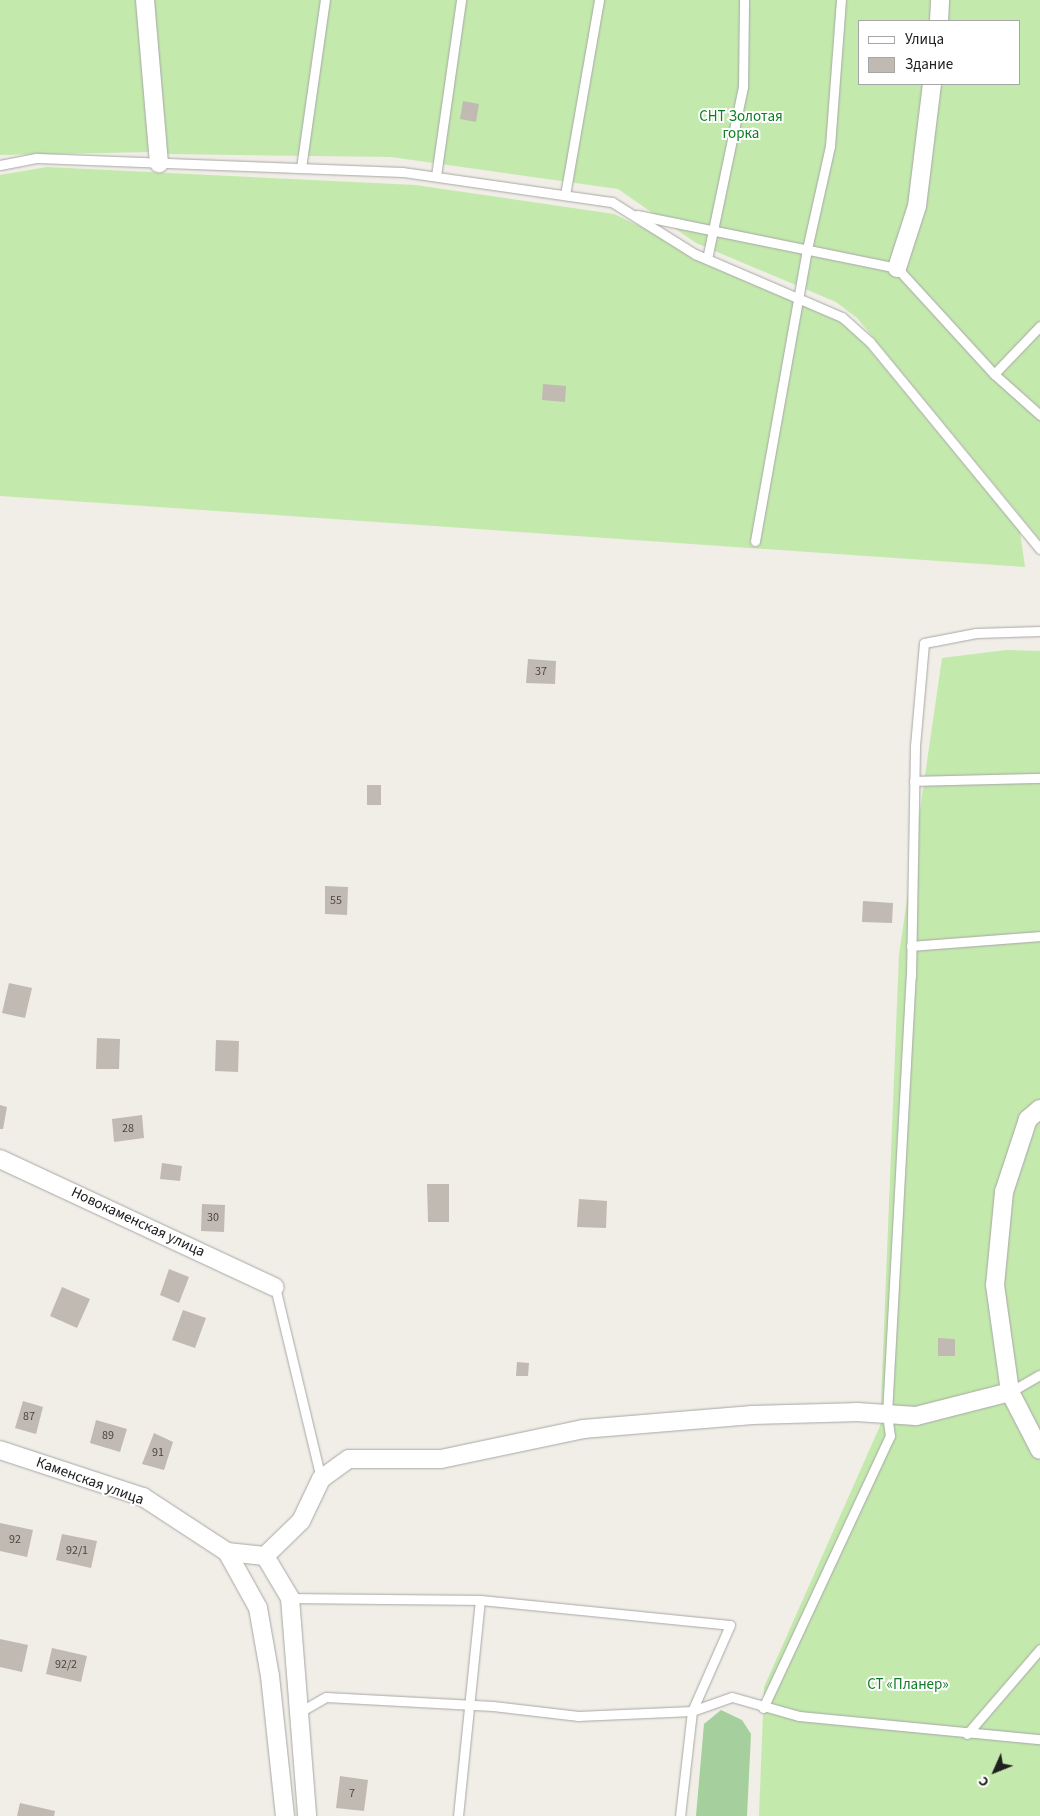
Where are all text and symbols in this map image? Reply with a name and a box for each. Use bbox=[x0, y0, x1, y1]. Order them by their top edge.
legend bbox=[858, 20, 1020, 85]
text: Улица bbox=[905, 29, 944, 50]
text: Здание bbox=[905, 54, 953, 75]
park label: СНТ Золотая горка bbox=[699, 107, 783, 142]
house number: 37 bbox=[535, 665, 547, 679]
house number: 55 bbox=[330, 894, 342, 908]
house number: 28 bbox=[122, 1122, 134, 1136]
street label: Новокаменская улица bbox=[68, 1183, 208, 1261]
house number: 30 bbox=[207, 1211, 219, 1225]
house number: 87 bbox=[23, 1410, 35, 1424]
house number: 89 bbox=[102, 1429, 114, 1443]
house number: 91 bbox=[152, 1446, 164, 1460]
street label: Каменская улица bbox=[34, 1453, 146, 1509]
house number: 92 bbox=[9, 1533, 21, 1547]
house number: 92/1 bbox=[66, 1544, 88, 1558]
house number: 92/2 bbox=[55, 1658, 77, 1672]
park label: СТ «Планер» bbox=[867, 1676, 949, 1694]
north arrow bbox=[970, 1746, 1020, 1796]
text: С bbox=[974, 1772, 994, 1791]
house number: 7 bbox=[349, 1787, 355, 1801]

